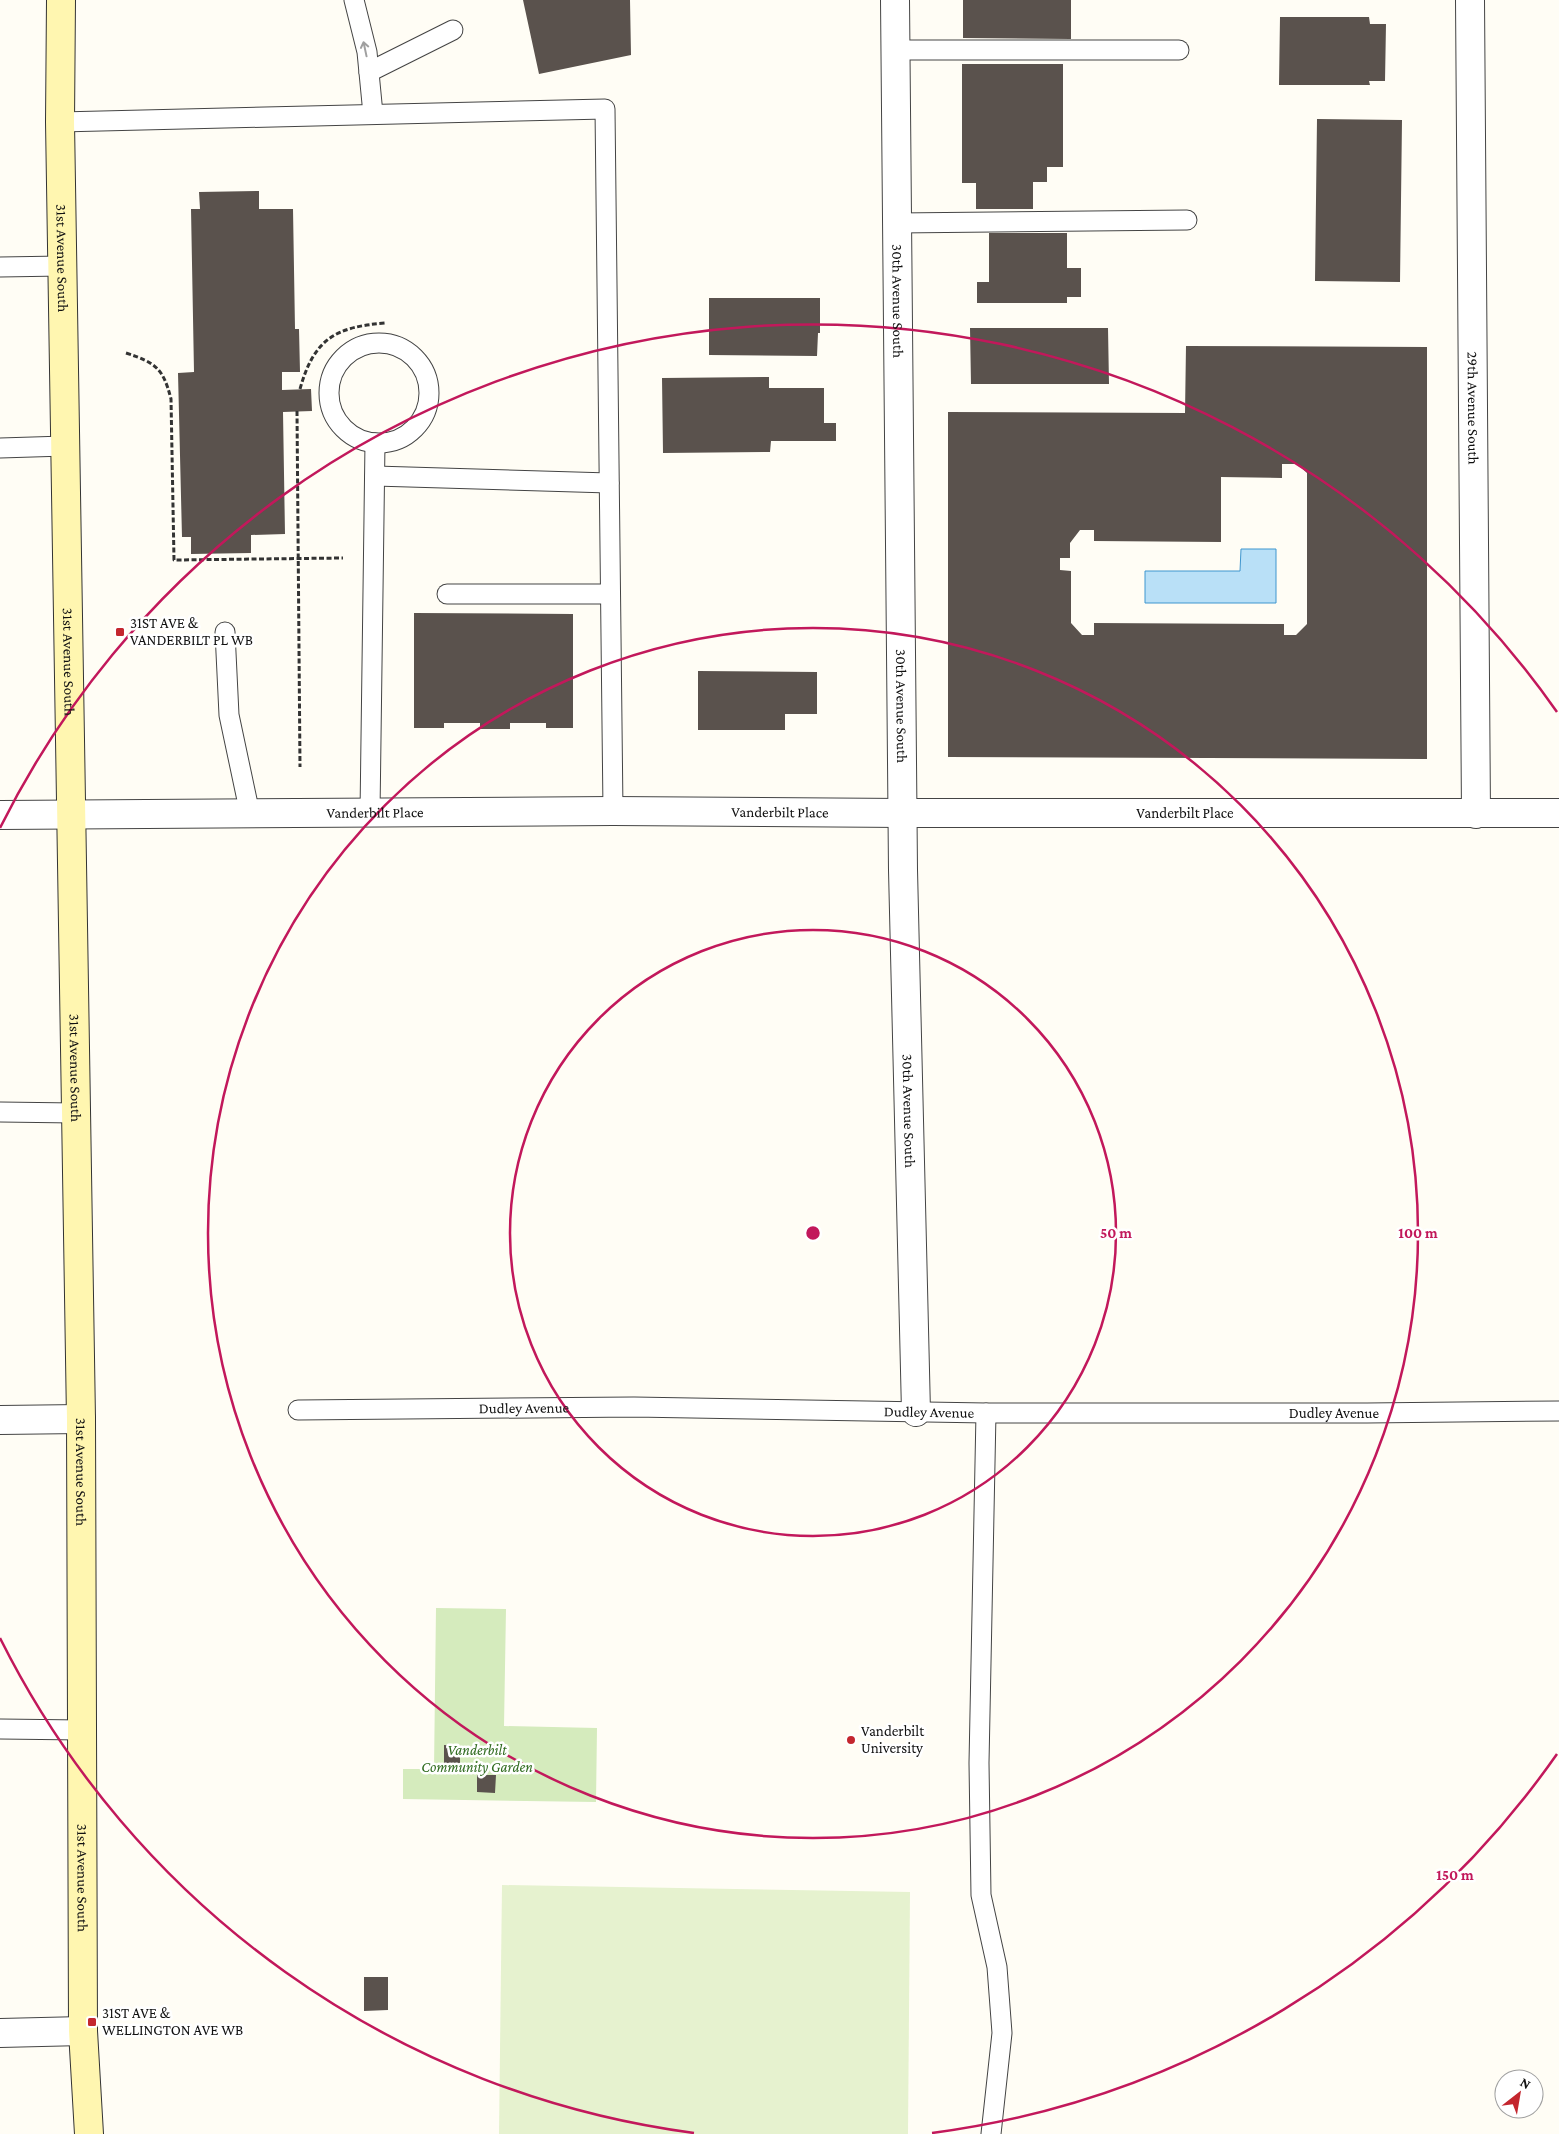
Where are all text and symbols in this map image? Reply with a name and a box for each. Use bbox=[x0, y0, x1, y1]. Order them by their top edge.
one-way arrow bbox=[360, 41, 370, 57]
street label: 31st Avenue South bbox=[53, 204, 71, 312]
street label: 30th Avenue South bbox=[889, 244, 906, 358]
street label: 29th Avenue South bbox=[1465, 351, 1481, 465]
street label: 31st Avenue South bbox=[60, 608, 78, 716]
place label: 31ST AVE & VANDERBILT PL WB bbox=[130, 615, 253, 648]
marker: 31ST AVE & VANDERBILT PL WB bbox=[114, 626, 126, 638]
street label: 30th Avenue South bbox=[893, 649, 910, 763]
street label: Vanderbilt Place bbox=[326, 804, 424, 821]
street label: Vanderbilt Place bbox=[731, 804, 829, 820]
street label: Vanderbilt Place bbox=[1136, 805, 1234, 821]
street label: 31st Avenue South bbox=[66, 1014, 84, 1122]
street label: 30th Avenue South bbox=[899, 1054, 918, 1168]
centre of rings bbox=[804, 1224, 822, 1242]
text: 50 m bbox=[1100, 1225, 1132, 1241]
text: 100 m bbox=[1398, 1225, 1438, 1241]
street label: Dudley Avenue bbox=[479, 1400, 570, 1417]
street label: Dudley Avenue bbox=[884, 1403, 975, 1421]
street label: Dudley Avenue bbox=[1289, 1405, 1380, 1422]
street label: 31st Avenue South bbox=[73, 1418, 89, 1526]
place label: Vanderbilt University bbox=[861, 1723, 925, 1757]
marker: Vanderbilt University bbox=[845, 1734, 857, 1746]
park label: Vanderbilt Community Garden bbox=[421, 1742, 533, 1776]
street label: 31st Avenue South bbox=[74, 1824, 91, 1932]
text: 150 m bbox=[1436, 1867, 1474, 1883]
place label: 31ST AVE & WELLINGTON AVE WB bbox=[102, 2005, 243, 2038]
marker: 31ST AVE & WELLINGTON AVE WB bbox=[86, 2016, 98, 2028]
north arrow bbox=[1494, 2069, 1544, 2119]
text: N bbox=[1517, 2074, 1534, 2092]

